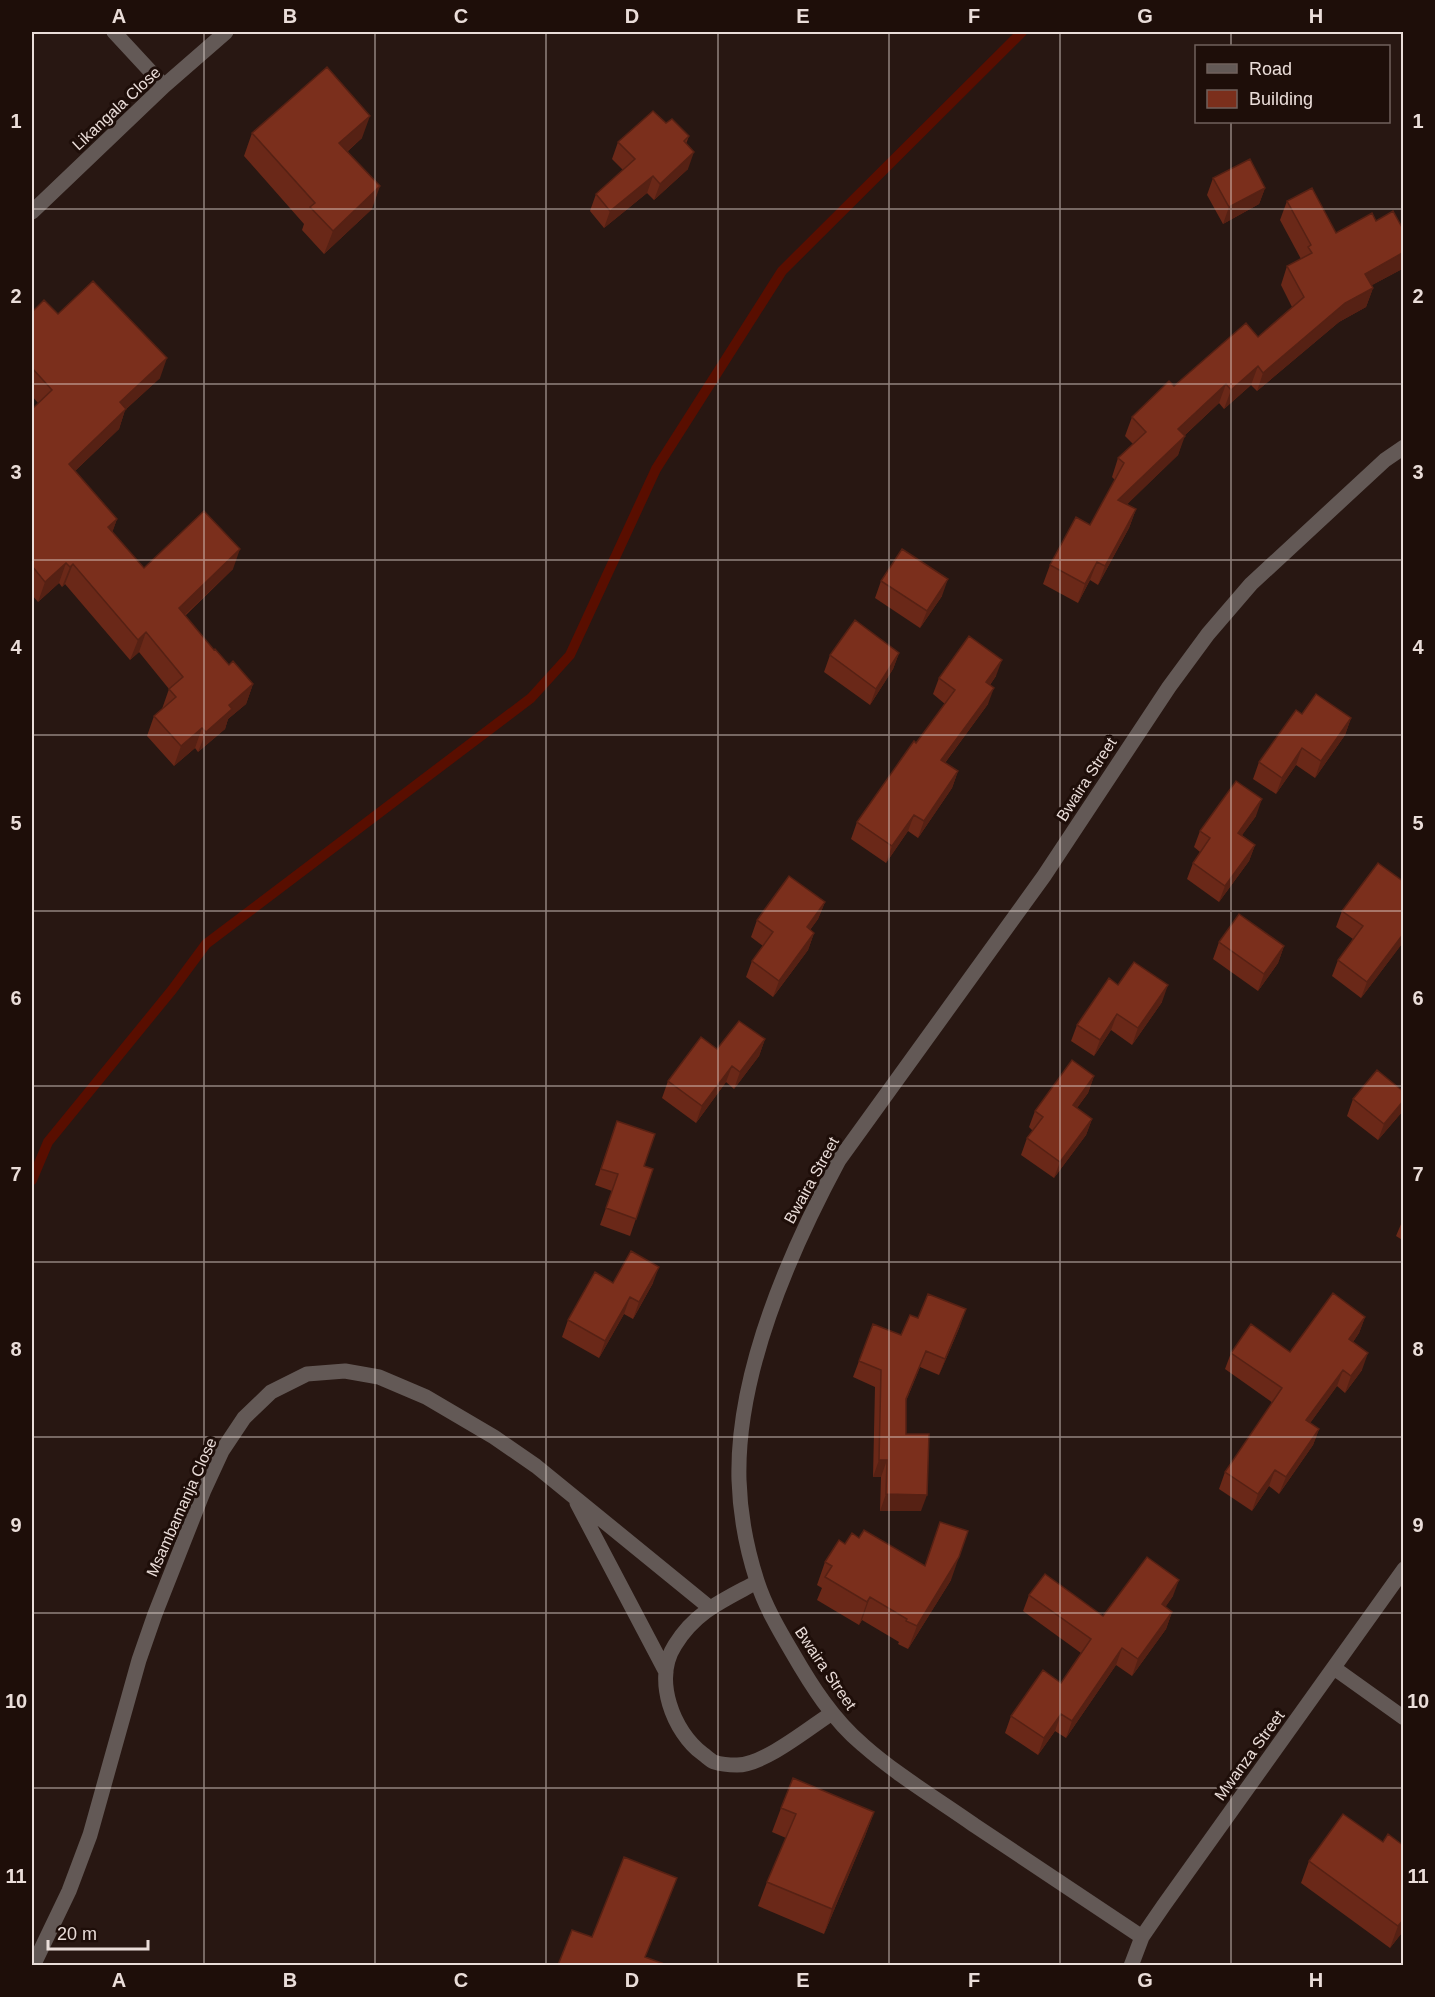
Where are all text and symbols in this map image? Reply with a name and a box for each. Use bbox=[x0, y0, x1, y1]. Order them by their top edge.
text: A bbox=[112, 5, 126, 27]
text: B bbox=[283, 5, 297, 27]
text: C bbox=[454, 5, 468, 27]
text: D bbox=[625, 5, 639, 27]
text: E bbox=[796, 5, 810, 27]
text: F bbox=[968, 5, 980, 27]
text: G bbox=[1137, 5, 1153, 27]
text: H bbox=[1309, 5, 1323, 27]
legend bbox=[1195, 45, 1390, 123]
text: Road bbox=[1249, 59, 1292, 79]
street label: Likangala Close bbox=[69, 63, 164, 153]
text: Building bbox=[1249, 89, 1313, 109]
text: 1 bbox=[10, 110, 22, 132]
text: 1 bbox=[1412, 110, 1424, 132]
text: 2 bbox=[10, 285, 22, 307]
text: 2 bbox=[1412, 285, 1424, 307]
text: 3 bbox=[10, 461, 22, 483]
text: 3 bbox=[1412, 461, 1424, 483]
text: 4 bbox=[10, 636, 22, 658]
text: 4 bbox=[1412, 636, 1424, 658]
street label: Bwaira Street bbox=[1053, 734, 1120, 824]
text: 5 bbox=[10, 812, 22, 834]
text: 5 bbox=[1412, 812, 1424, 834]
text: 6 bbox=[10, 987, 22, 1009]
text: 6 bbox=[1412, 987, 1424, 1009]
street label: Bwaira Street bbox=[781, 1134, 842, 1226]
text: 7 bbox=[10, 1163, 22, 1185]
text: 7 bbox=[1412, 1163, 1424, 1185]
text: 8 bbox=[10, 1338, 22, 1360]
text: 8 bbox=[1412, 1338, 1424, 1360]
street label: Msambamanja Close bbox=[143, 1435, 220, 1579]
text: 9 bbox=[10, 1514, 22, 1536]
text: 9 bbox=[1412, 1514, 1424, 1536]
street label: Bwaira Street bbox=[792, 1624, 860, 1713]
text: 10 bbox=[5, 1690, 27, 1712]
text: 10 bbox=[1407, 1690, 1429, 1712]
street label: Mwanza Street bbox=[1211, 1707, 1288, 1803]
text: 11 bbox=[5, 1865, 27, 1887]
text: 11 bbox=[1407, 1865, 1429, 1887]
scale bar bbox=[48, 1913, 148, 1951]
text: 20 m bbox=[57, 1924, 97, 1944]
text: A bbox=[112, 1969, 126, 1991]
text: B bbox=[283, 1969, 297, 1991]
text: C bbox=[454, 1969, 468, 1991]
text: D bbox=[625, 1969, 639, 1991]
text: E bbox=[796, 1969, 810, 1991]
text: F bbox=[968, 1969, 980, 1991]
text: G bbox=[1137, 1969, 1153, 1991]
text: H bbox=[1309, 1969, 1323, 1991]

